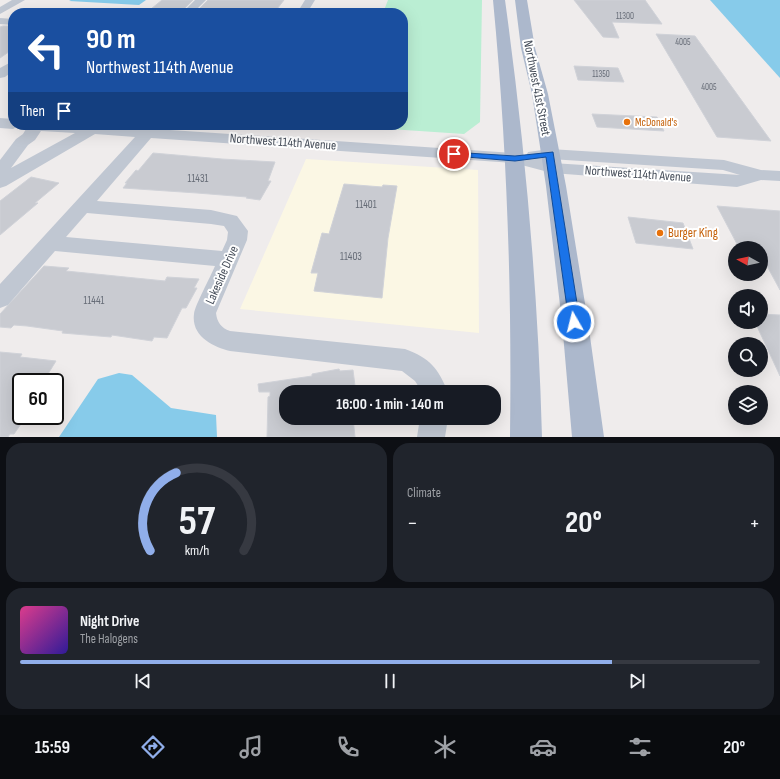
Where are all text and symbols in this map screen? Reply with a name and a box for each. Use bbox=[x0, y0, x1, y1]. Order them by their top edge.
house number: 11300 bbox=[616, 11, 634, 22]
text: 90 m bbox=[86, 23, 136, 56]
icon: left bbox=[20, 24, 72, 76]
house number: 4005 bbox=[675, 37, 691, 48]
street label: Northwest 41st Street bbox=[520, 39, 554, 137]
text: Northwest 114th Avenue bbox=[86, 57, 234, 78]
house number: 11350 bbox=[592, 69, 610, 80]
house number: 4005 bbox=[701, 82, 717, 93]
icon: arrive bbox=[53, 100, 75, 122]
text: Then bbox=[20, 102, 45, 121]
place label: McDonald's bbox=[635, 116, 677, 129]
marker: McDonald's bbox=[622, 117, 632, 127]
street label: Northwest 114th Avenue bbox=[229, 130, 337, 154]
pin bbox=[437, 137, 471, 171]
icon: arrive bbox=[443, 143, 465, 165]
street label: Northwest 114th Avenue bbox=[584, 162, 692, 186]
house number: 11431 bbox=[188, 172, 209, 185]
house number: 11401 bbox=[355, 198, 377, 211]
place label: Burger King bbox=[668, 225, 718, 241]
marker: Burger King bbox=[655, 228, 665, 238]
north arrow bbox=[728, 241, 768, 281]
map controls bbox=[728, 241, 768, 425]
street label: Lakeside Drive bbox=[202, 243, 242, 307]
house number: 11403 bbox=[340, 250, 362, 263]
button: sound bbox=[728, 289, 768, 329]
house number: 11441 bbox=[84, 294, 105, 307]
position arrow bbox=[553, 301, 595, 343]
button: search bbox=[728, 337, 768, 377]
speed limit sign: 60 bbox=[12, 373, 64, 425]
button: layers bbox=[728, 385, 768, 425]
text: 16:00 · 1 min · 140 m bbox=[336, 395, 444, 414]
text: Climate bbox=[407, 485, 441, 501]
text: 57 bbox=[178, 496, 216, 545]
text: 20° bbox=[565, 505, 602, 541]
text: − bbox=[407, 510, 418, 537]
text: + bbox=[749, 510, 760, 537]
text: km/h bbox=[184, 541, 209, 558]
text: Night Drive bbox=[80, 612, 139, 631]
text: The Halogens bbox=[80, 631, 138, 647]
icon: previous bbox=[132, 670, 154, 692]
icon: pause bbox=[379, 670, 401, 692]
icon: next bbox=[626, 670, 648, 692]
icon: directions bbox=[139, 733, 167, 761]
icon: music bbox=[237, 733, 265, 761]
icon: phone bbox=[334, 733, 362, 761]
icon: climate bbox=[431, 733, 459, 761]
icon: car bbox=[529, 733, 557, 761]
icon: filters bbox=[626, 733, 654, 761]
text: 15:59 bbox=[35, 737, 70, 758]
text: 20° bbox=[723, 737, 745, 758]

